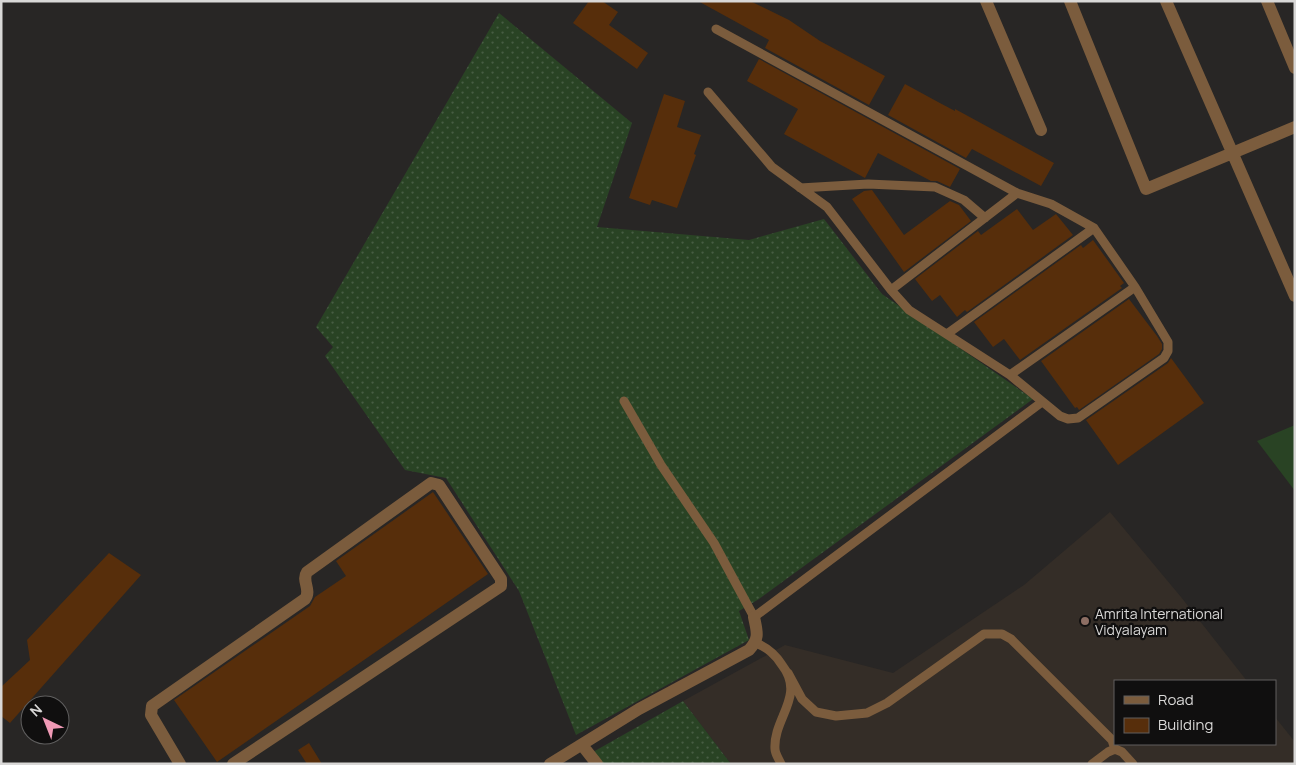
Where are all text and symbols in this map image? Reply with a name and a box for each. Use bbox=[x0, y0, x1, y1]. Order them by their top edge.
place label: Amrita International Vidyalayam bbox=[1095, 604, 1223, 639]
marker: Amrita International Vidyalayam bbox=[1079, 615, 1091, 627]
legend bbox=[1114, 680, 1276, 745]
text: Road bbox=[1158, 689, 1194, 710]
north arrow bbox=[20, 695, 70, 745]
text: N bbox=[26, 700, 46, 721]
text: Building bbox=[1158, 714, 1213, 735]

